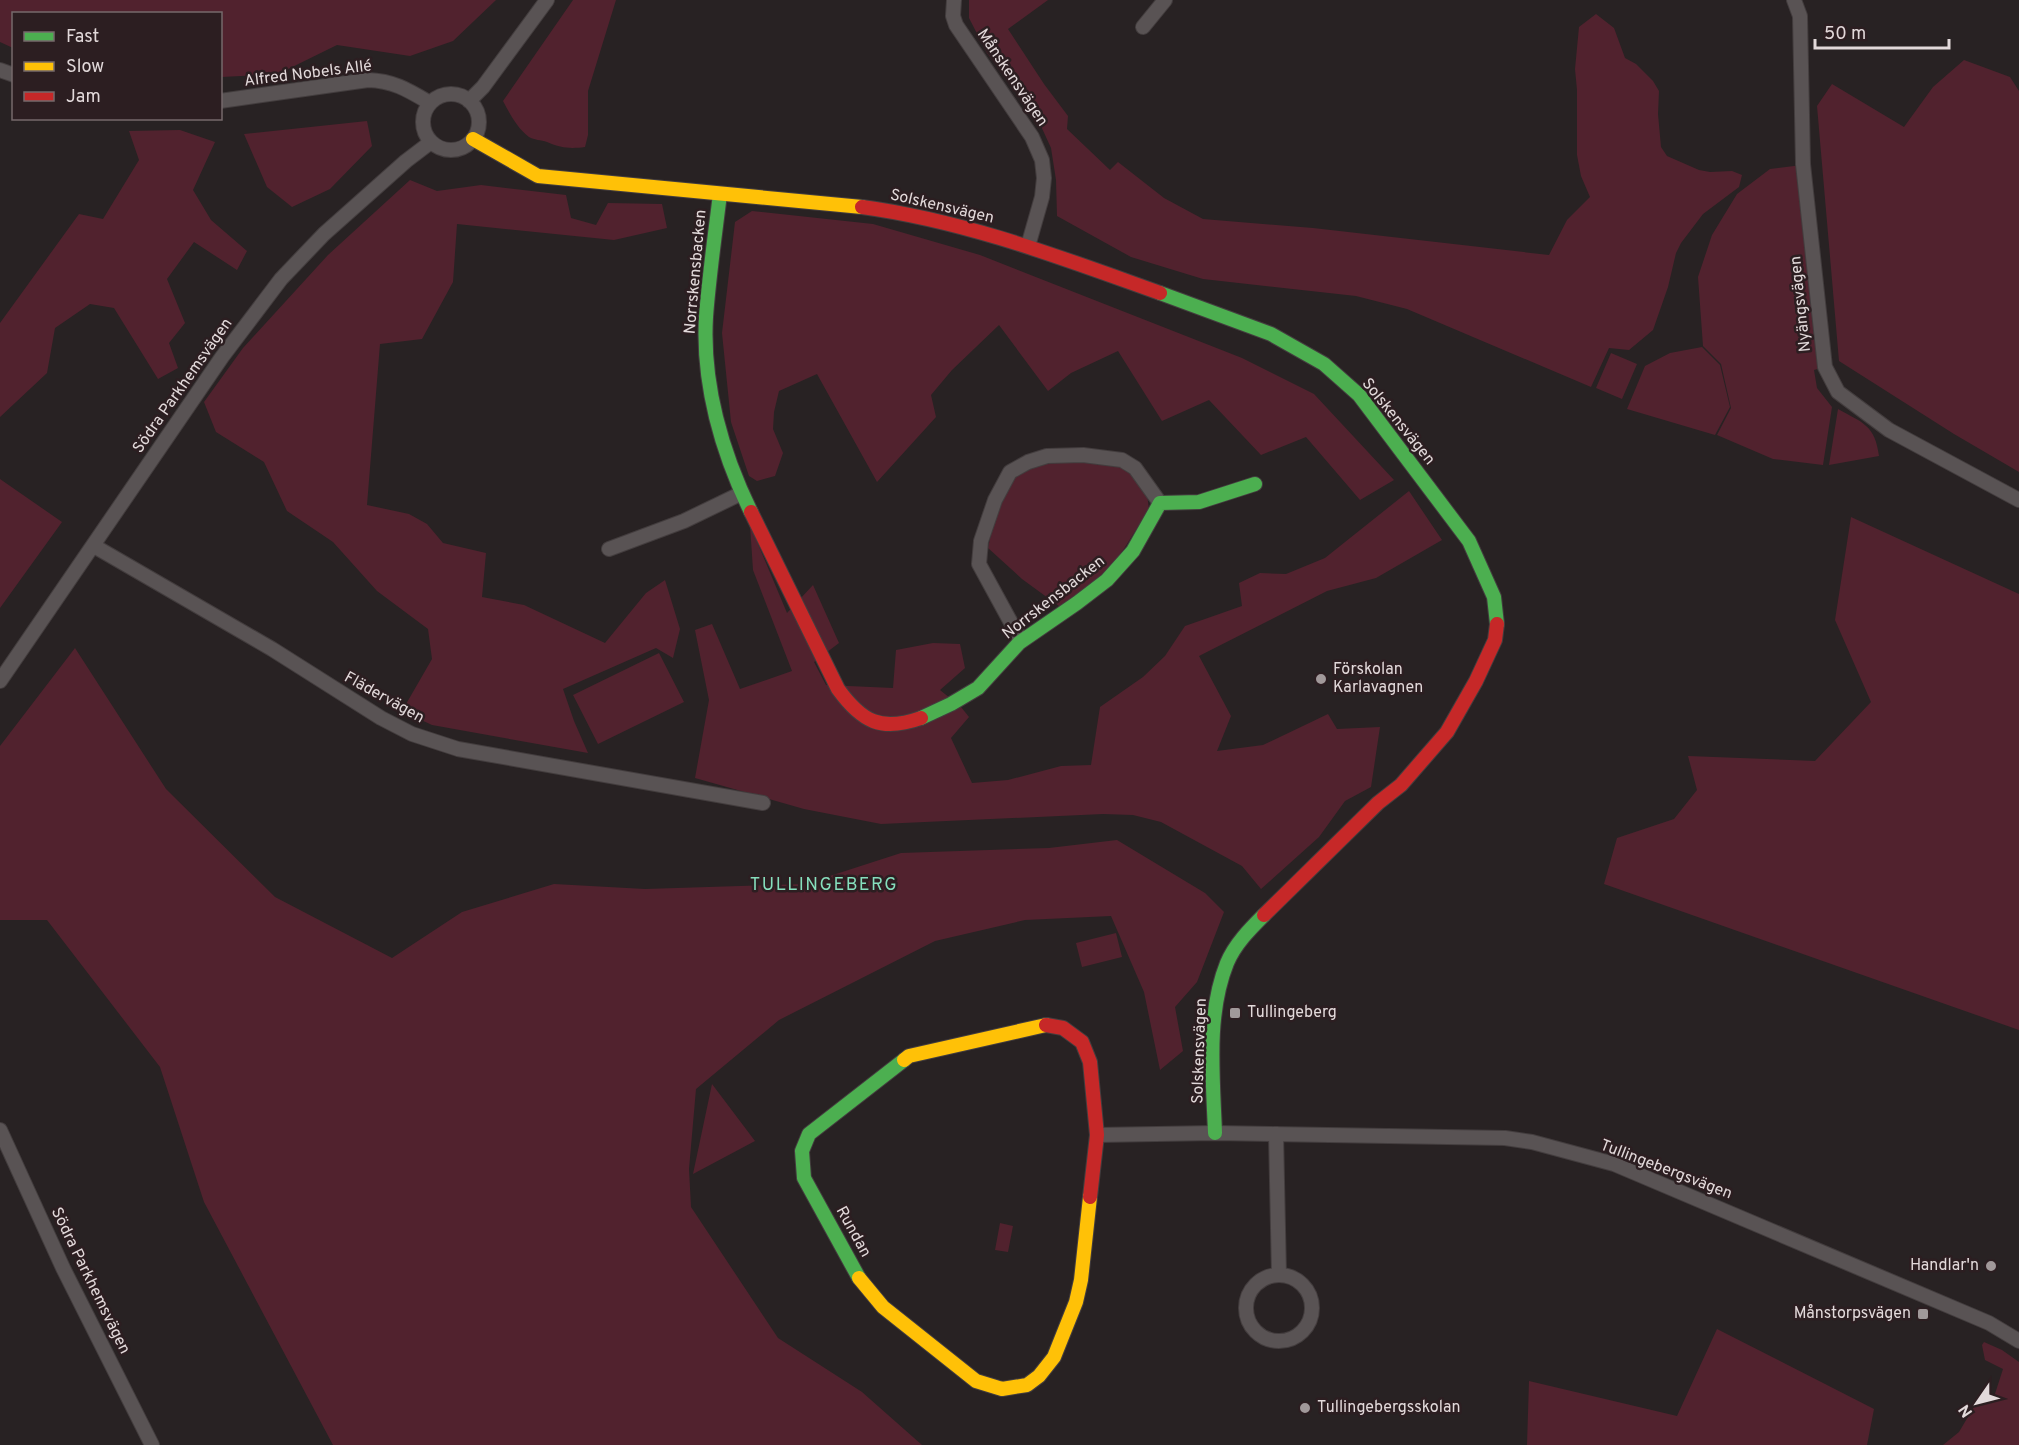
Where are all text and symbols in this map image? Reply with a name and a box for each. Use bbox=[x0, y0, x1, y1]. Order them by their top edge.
legend bbox=[12, 12, 222, 120]
scale bar bbox=[1815, 12, 1948, 50]
text: 50 m bbox=[1824, 23, 1866, 46]
street label: Månskensvägen bbox=[972, 25, 1052, 131]
text: Fast bbox=[66, 26, 99, 49]
text: Slow bbox=[66, 56, 104, 79]
street label: Alfred Nobels Allé bbox=[243, 56, 373, 92]
text: Jam bbox=[66, 86, 101, 109]
street label: Solskensvägen bbox=[888, 185, 996, 229]
street label: Norrskensbacken bbox=[681, 209, 711, 335]
street label: Nyängsvägen bbox=[1786, 255, 1816, 353]
street label: Södra Parkhemsvägen bbox=[129, 314, 237, 458]
street label: Solskensvägen bbox=[1357, 375, 1439, 469]
street label: Norrskensbacken bbox=[999, 552, 1109, 644]
place label: Förskolan Karlavagnen bbox=[1333, 660, 1423, 698]
street label: Flädervägen bbox=[340, 668, 428, 728]
marker: Förskolan Karlavagnen bbox=[1314, 672, 1328, 686]
district label: TULLINGEBERG bbox=[750, 874, 898, 897]
street label: Solskensvägen bbox=[1188, 998, 1212, 1104]
place label: Tullingeberg bbox=[1247, 1003, 1337, 1023]
marker: Tullingeberg bbox=[1228, 1006, 1242, 1020]
street label: Tullingebergsvägen bbox=[1597, 1136, 1735, 1204]
street label: Rundan bbox=[831, 1203, 875, 1261]
street label: Södra Parkhemsvägen bbox=[46, 1204, 134, 1358]
place label: Handlar'n bbox=[1910, 1256, 1979, 1276]
marker: Handlar'n bbox=[1984, 1259, 1998, 1273]
place label: Månstorpsvägen bbox=[1794, 1304, 1911, 1324]
marker: Månstorpsvägen bbox=[1916, 1307, 1930, 1321]
north arrow bbox=[1947, 1373, 2007, 1433]
place label: Tullingebergsskolan bbox=[1317, 1398, 1461, 1418]
text: N bbox=[1955, 1400, 1978, 1421]
marker: Tullingebergsskolan bbox=[1298, 1401, 1312, 1415]

